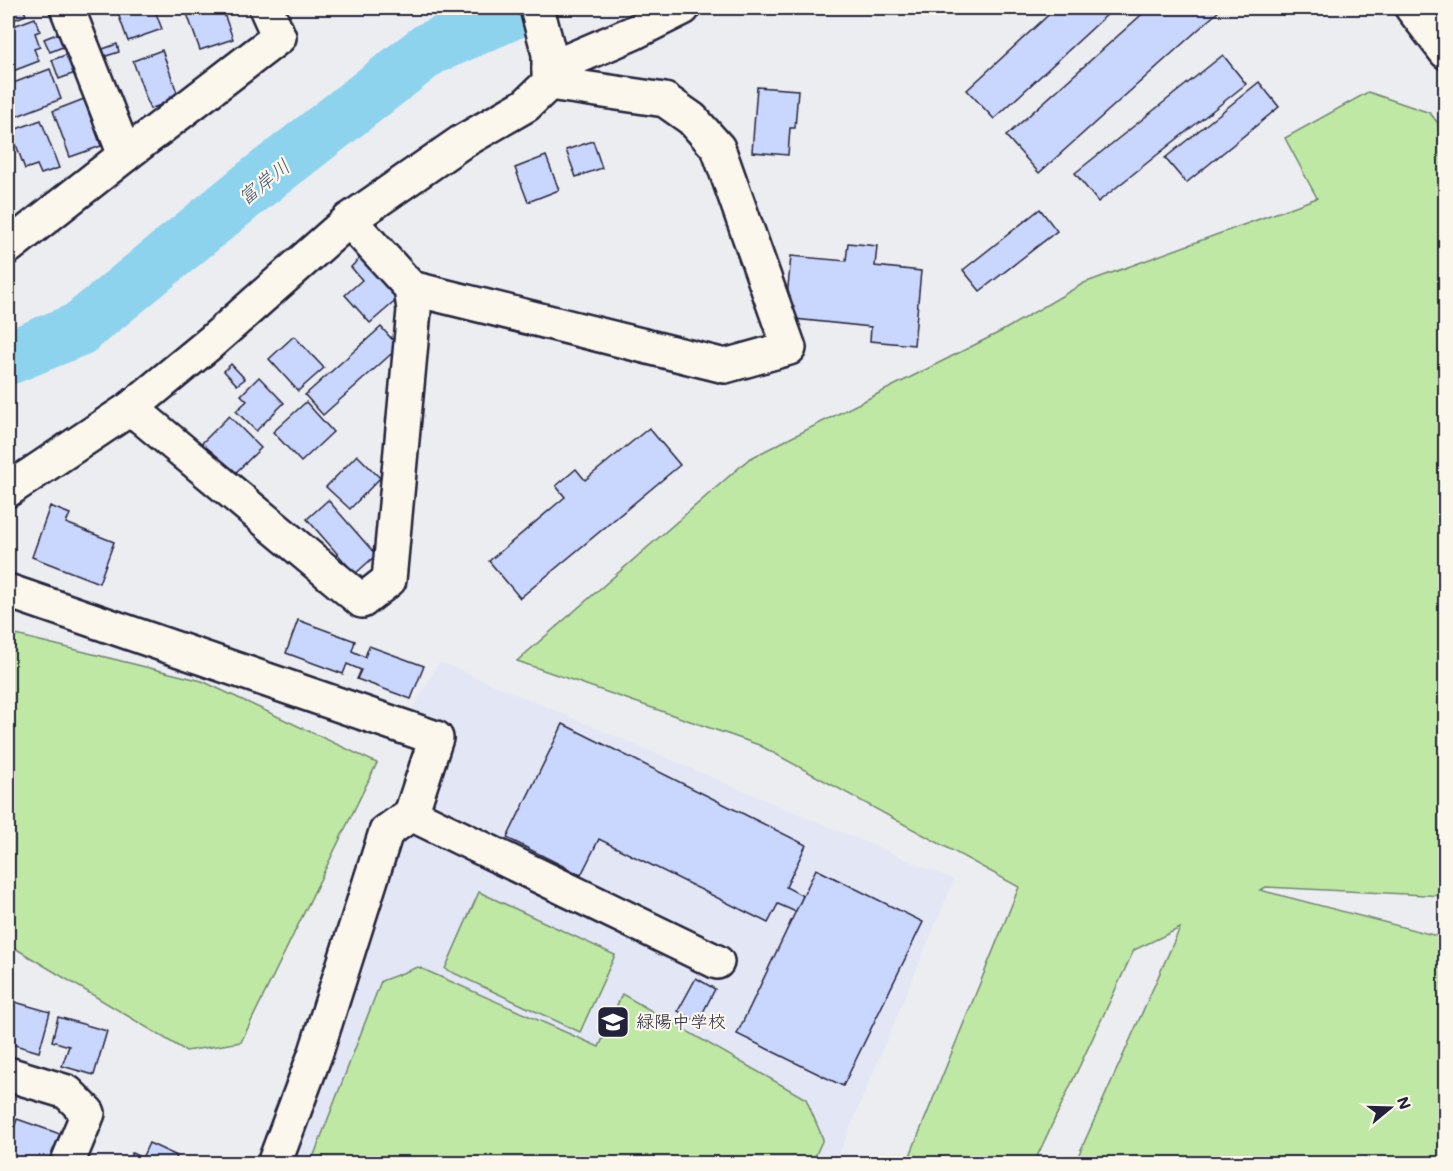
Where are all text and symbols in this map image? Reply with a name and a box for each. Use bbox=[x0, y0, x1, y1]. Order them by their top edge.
water label: 富岸川 bbox=[232, 152, 295, 210]
school or university icon: 緑陽中学校 bbox=[595, 1004, 631, 1040]
place label: 緑陽中学校 bbox=[636, 1009, 726, 1033]
north arrow bbox=[1360, 1078, 1420, 1138]
text: N bbox=[1393, 1094, 1417, 1112]

